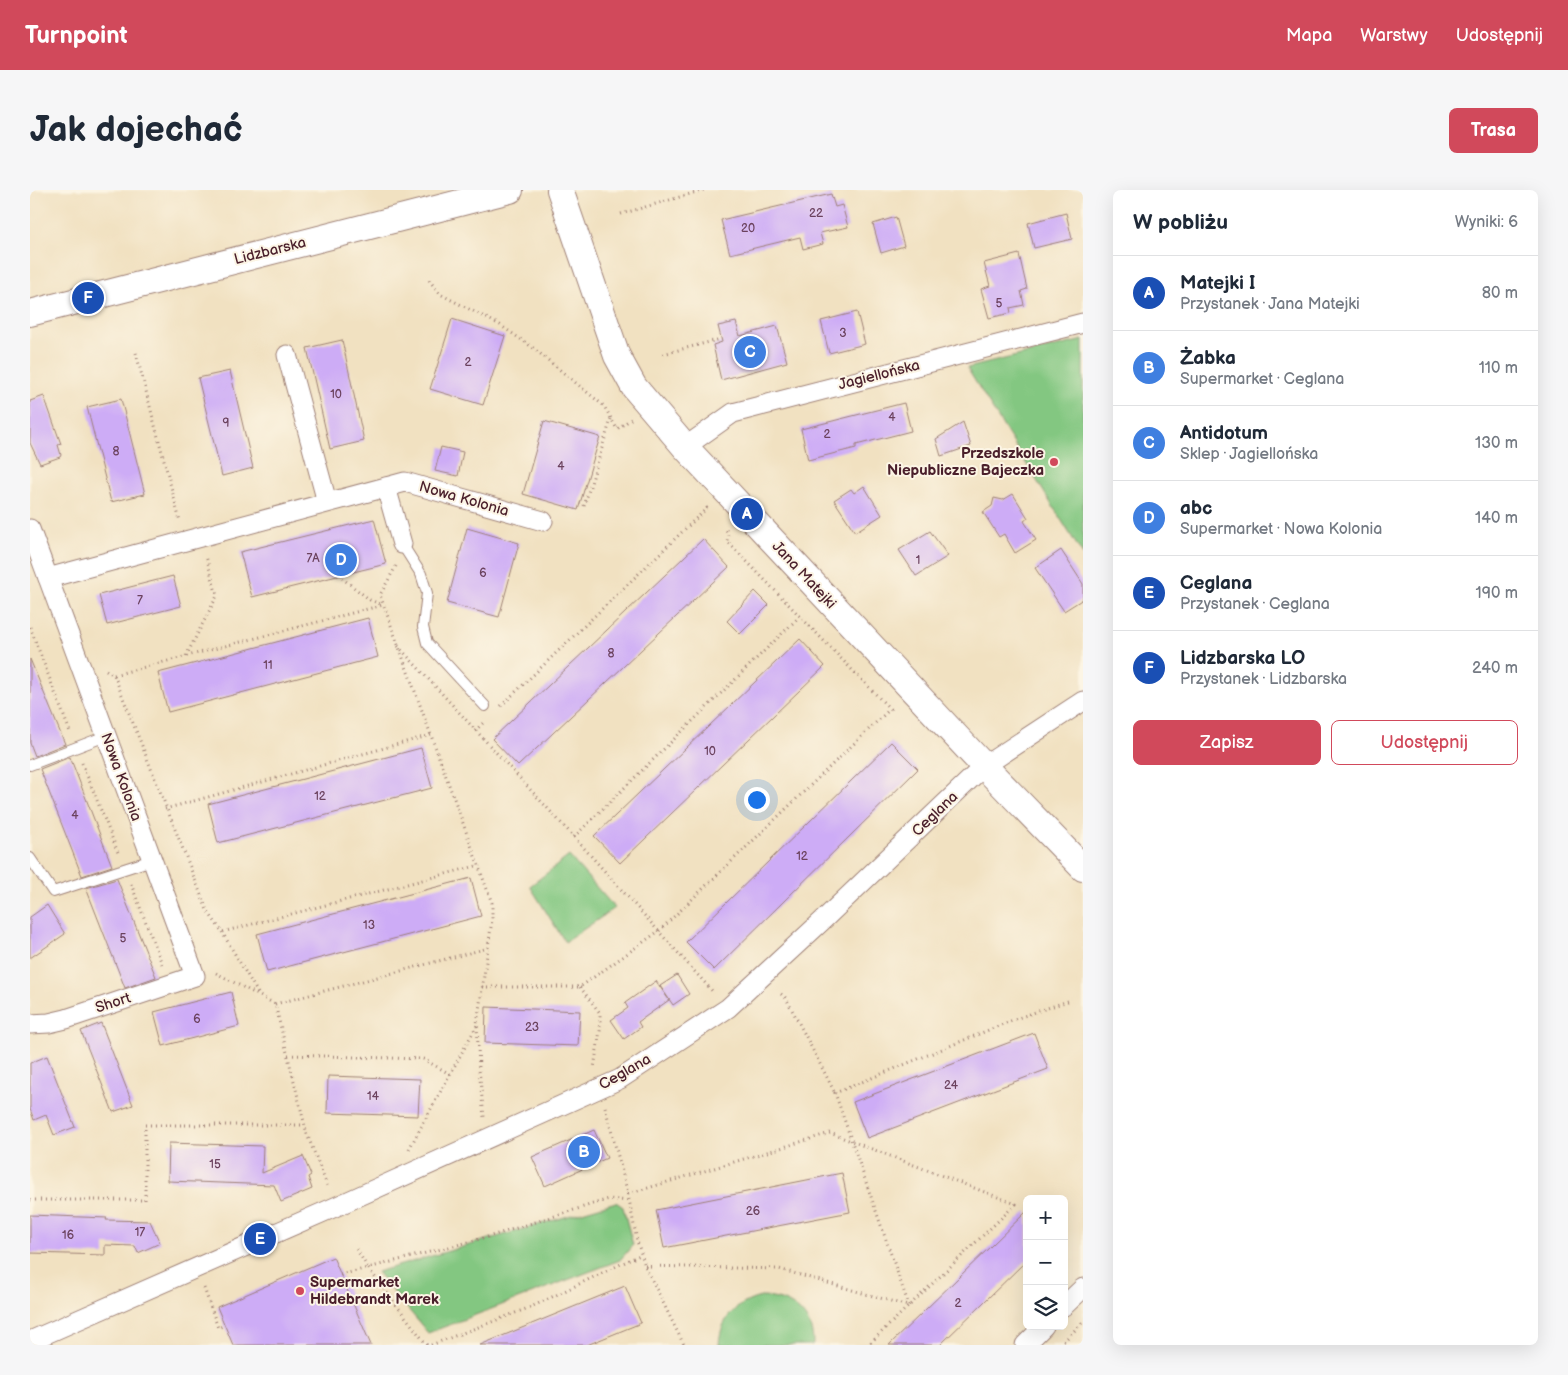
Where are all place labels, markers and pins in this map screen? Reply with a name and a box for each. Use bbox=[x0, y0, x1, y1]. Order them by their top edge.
pin: F bbox=[72, 279, 104, 317]
pin: C bbox=[734, 333, 766, 371]
place label: Przedszkole Niepubliczne Bajeczka bbox=[887, 444, 1044, 480]
marker: Przedszkole Niepubliczne Bajeczka bbox=[1048, 456, 1060, 468]
pin: A bbox=[731, 495, 763, 533]
pin: D bbox=[325, 541, 357, 579]
pin: B bbox=[568, 1133, 600, 1171]
pin: E bbox=[244, 1220, 276, 1258]
place label: Supermarket Hildebrandt Marek bbox=[310, 1273, 439, 1309]
marker: Supermarket Hildebrandt Marek bbox=[294, 1285, 306, 1297]

